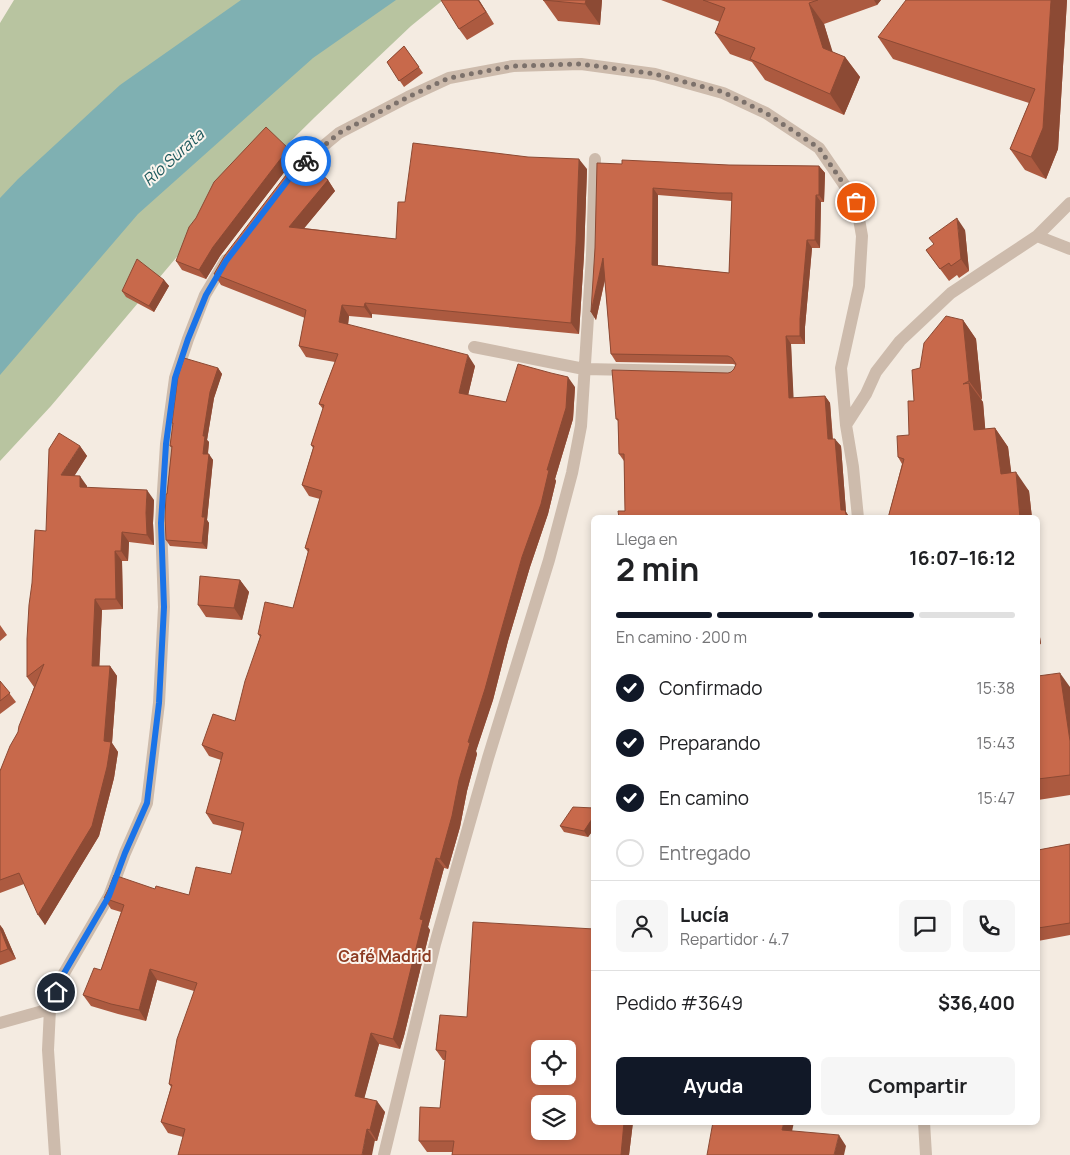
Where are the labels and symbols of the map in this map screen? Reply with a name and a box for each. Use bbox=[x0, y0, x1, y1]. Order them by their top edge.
water label: Río Surata bbox=[138, 123, 209, 190]
courier bbox=[281, 136, 331, 186]
pin bbox=[835, 181, 877, 223]
district label: Café Madrid bbox=[338, 945, 432, 967]
pin bbox=[35, 971, 77, 1013]

